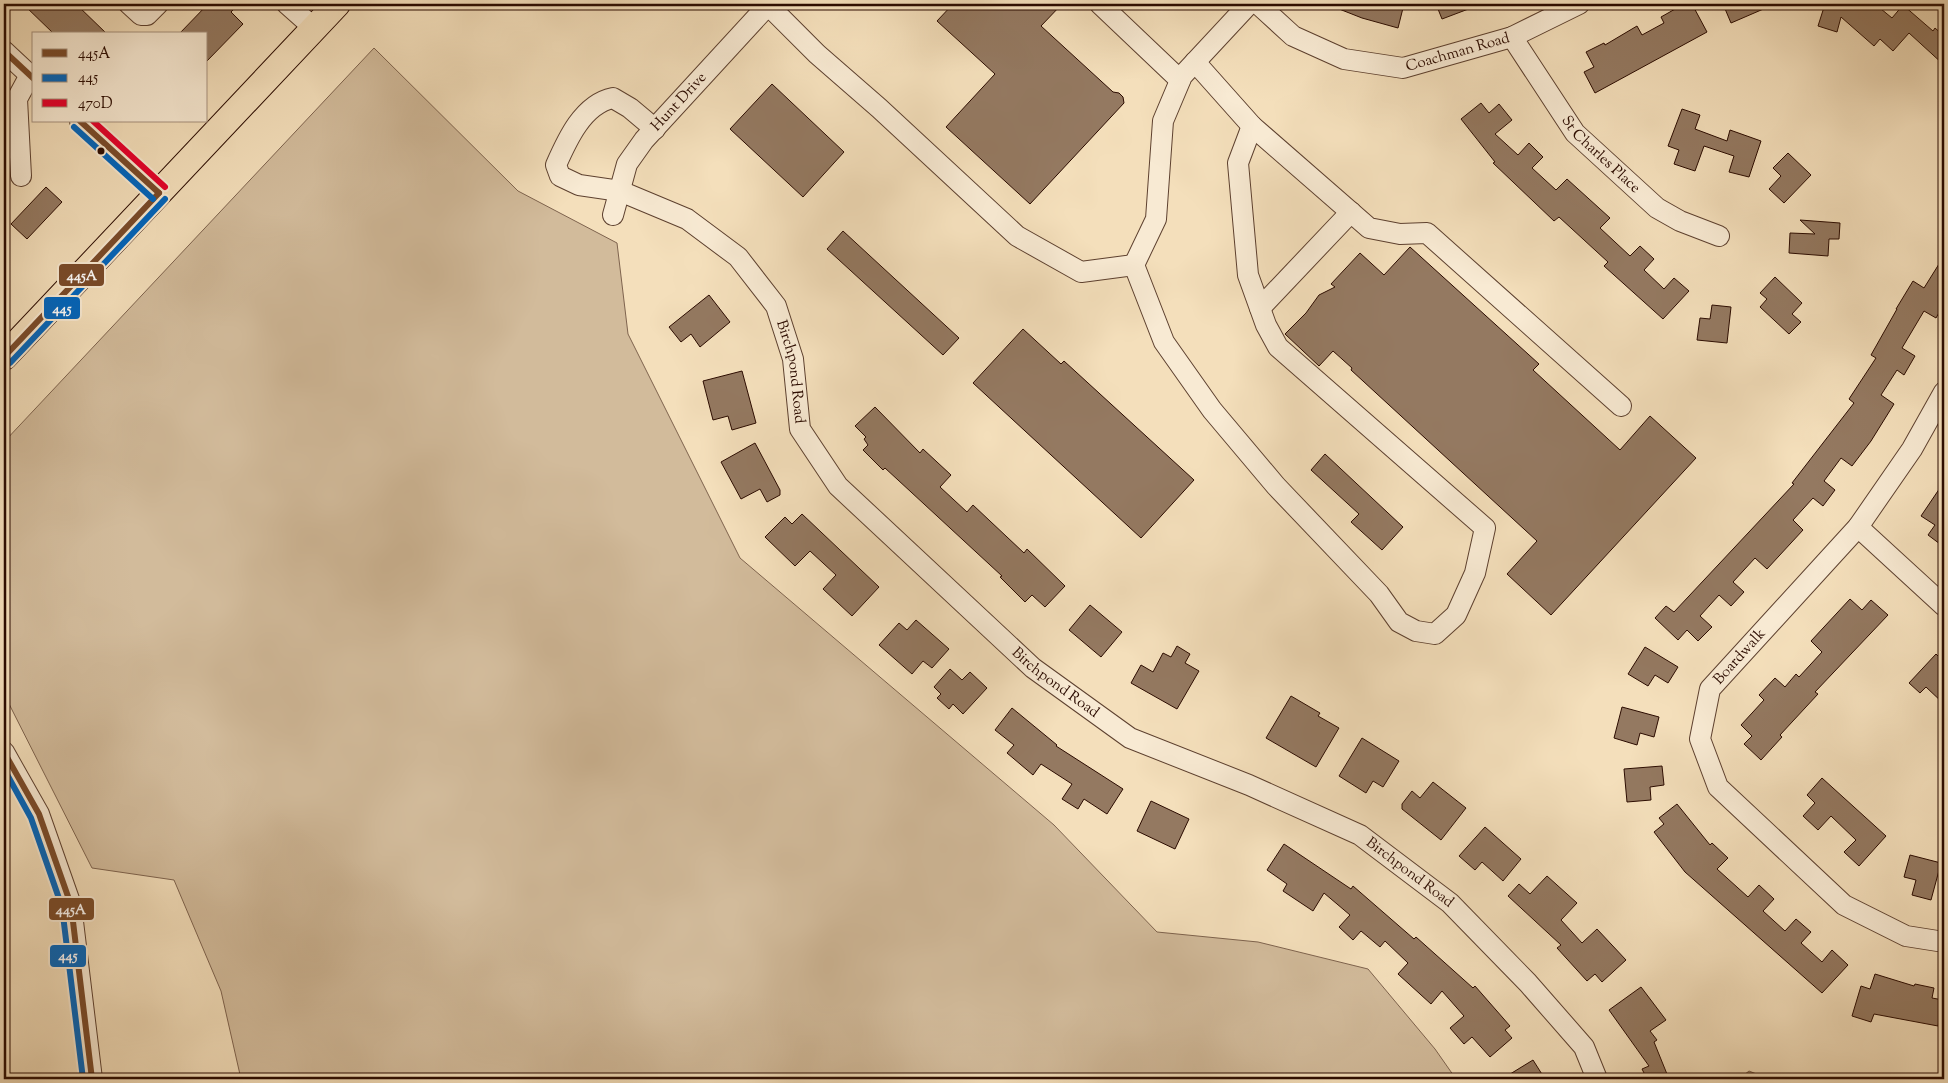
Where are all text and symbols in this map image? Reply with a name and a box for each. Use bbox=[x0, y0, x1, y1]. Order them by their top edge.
street label: Coachman Road bbox=[1403, 28, 1513, 77]
legend bbox=[32, 32, 208, 122]
text: 445A bbox=[78, 44, 110, 65]
text: 445 bbox=[78, 68, 98, 89]
street label: Hunt Drive bbox=[646, 68, 712, 136]
text: 470D bbox=[78, 94, 113, 115]
street label: St Charles Place bbox=[1556, 112, 1645, 198]
unlabelled marker bbox=[96, 146, 106, 156]
line badge: 445A bbox=[58, 263, 105, 287]
text: 445A bbox=[66, 267, 98, 287]
line badge: 445 bbox=[43, 296, 81, 320]
text: 445 bbox=[52, 300, 72, 320]
street label: Birchpond Road bbox=[771, 317, 810, 425]
street label: Boardwalk bbox=[1709, 624, 1771, 690]
street label: Birchpond Road bbox=[1007, 643, 1104, 723]
street label: Birchpond Road bbox=[1361, 832, 1459, 913]
line badge: 445A bbox=[48, 897, 95, 921]
text: 445A bbox=[55, 901, 87, 921]
line badge: 445 bbox=[49, 944, 87, 968]
text: 445 bbox=[58, 947, 78, 967]

